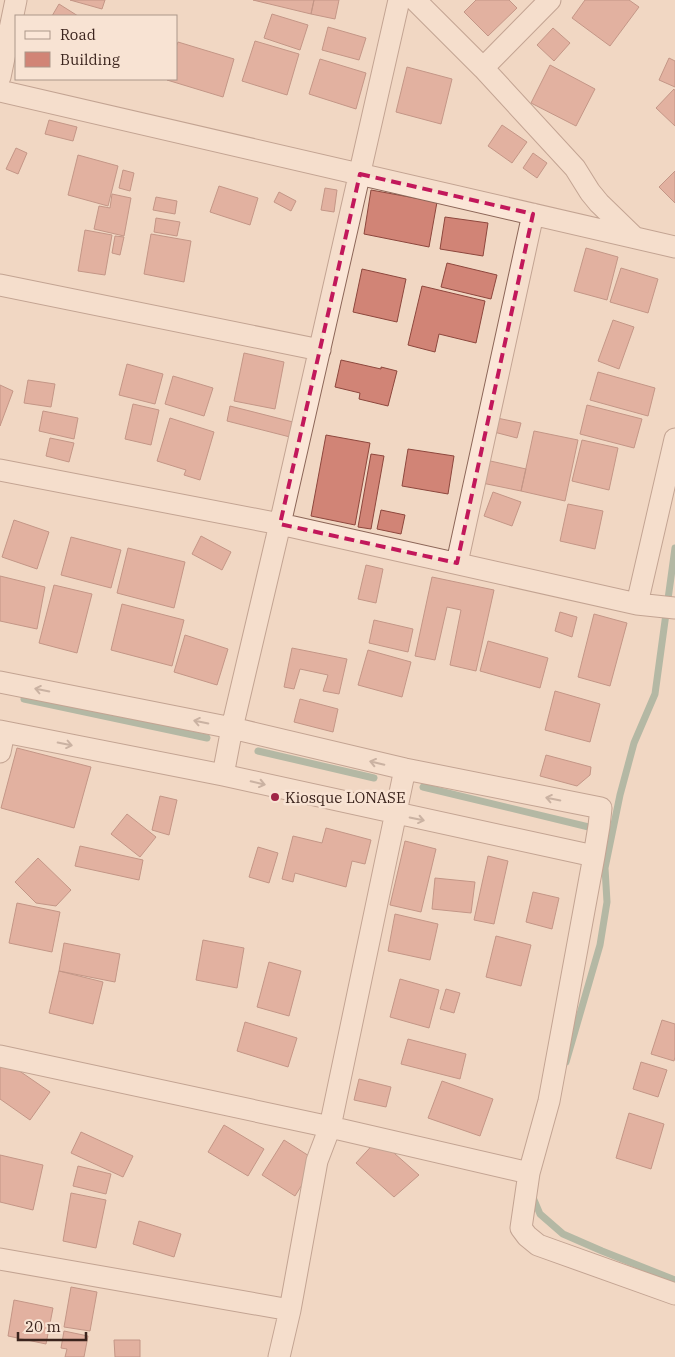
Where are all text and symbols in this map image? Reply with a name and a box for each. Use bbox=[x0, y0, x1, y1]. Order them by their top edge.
legend bbox=[15, 15, 178, 80]
text: Road bbox=[60, 25, 96, 44]
text: Building bbox=[60, 50, 120, 69]
one-way arrow bbox=[34, 685, 50, 694]
one-way arrow bbox=[194, 717, 210, 726]
one-way arrow bbox=[57, 740, 73, 749]
one-way arrow bbox=[369, 758, 385, 767]
one-way arrow bbox=[250, 779, 266, 789]
place label: Kiosque LONASE bbox=[285, 788, 406, 807]
marker: Kiosque LONASE bbox=[269, 791, 281, 803]
one-way arrow bbox=[545, 793, 561, 803]
one-way arrow bbox=[409, 814, 425, 824]
scale bar bbox=[18, 1310, 85, 1342]
text: 20 m bbox=[25, 1317, 61, 1336]

